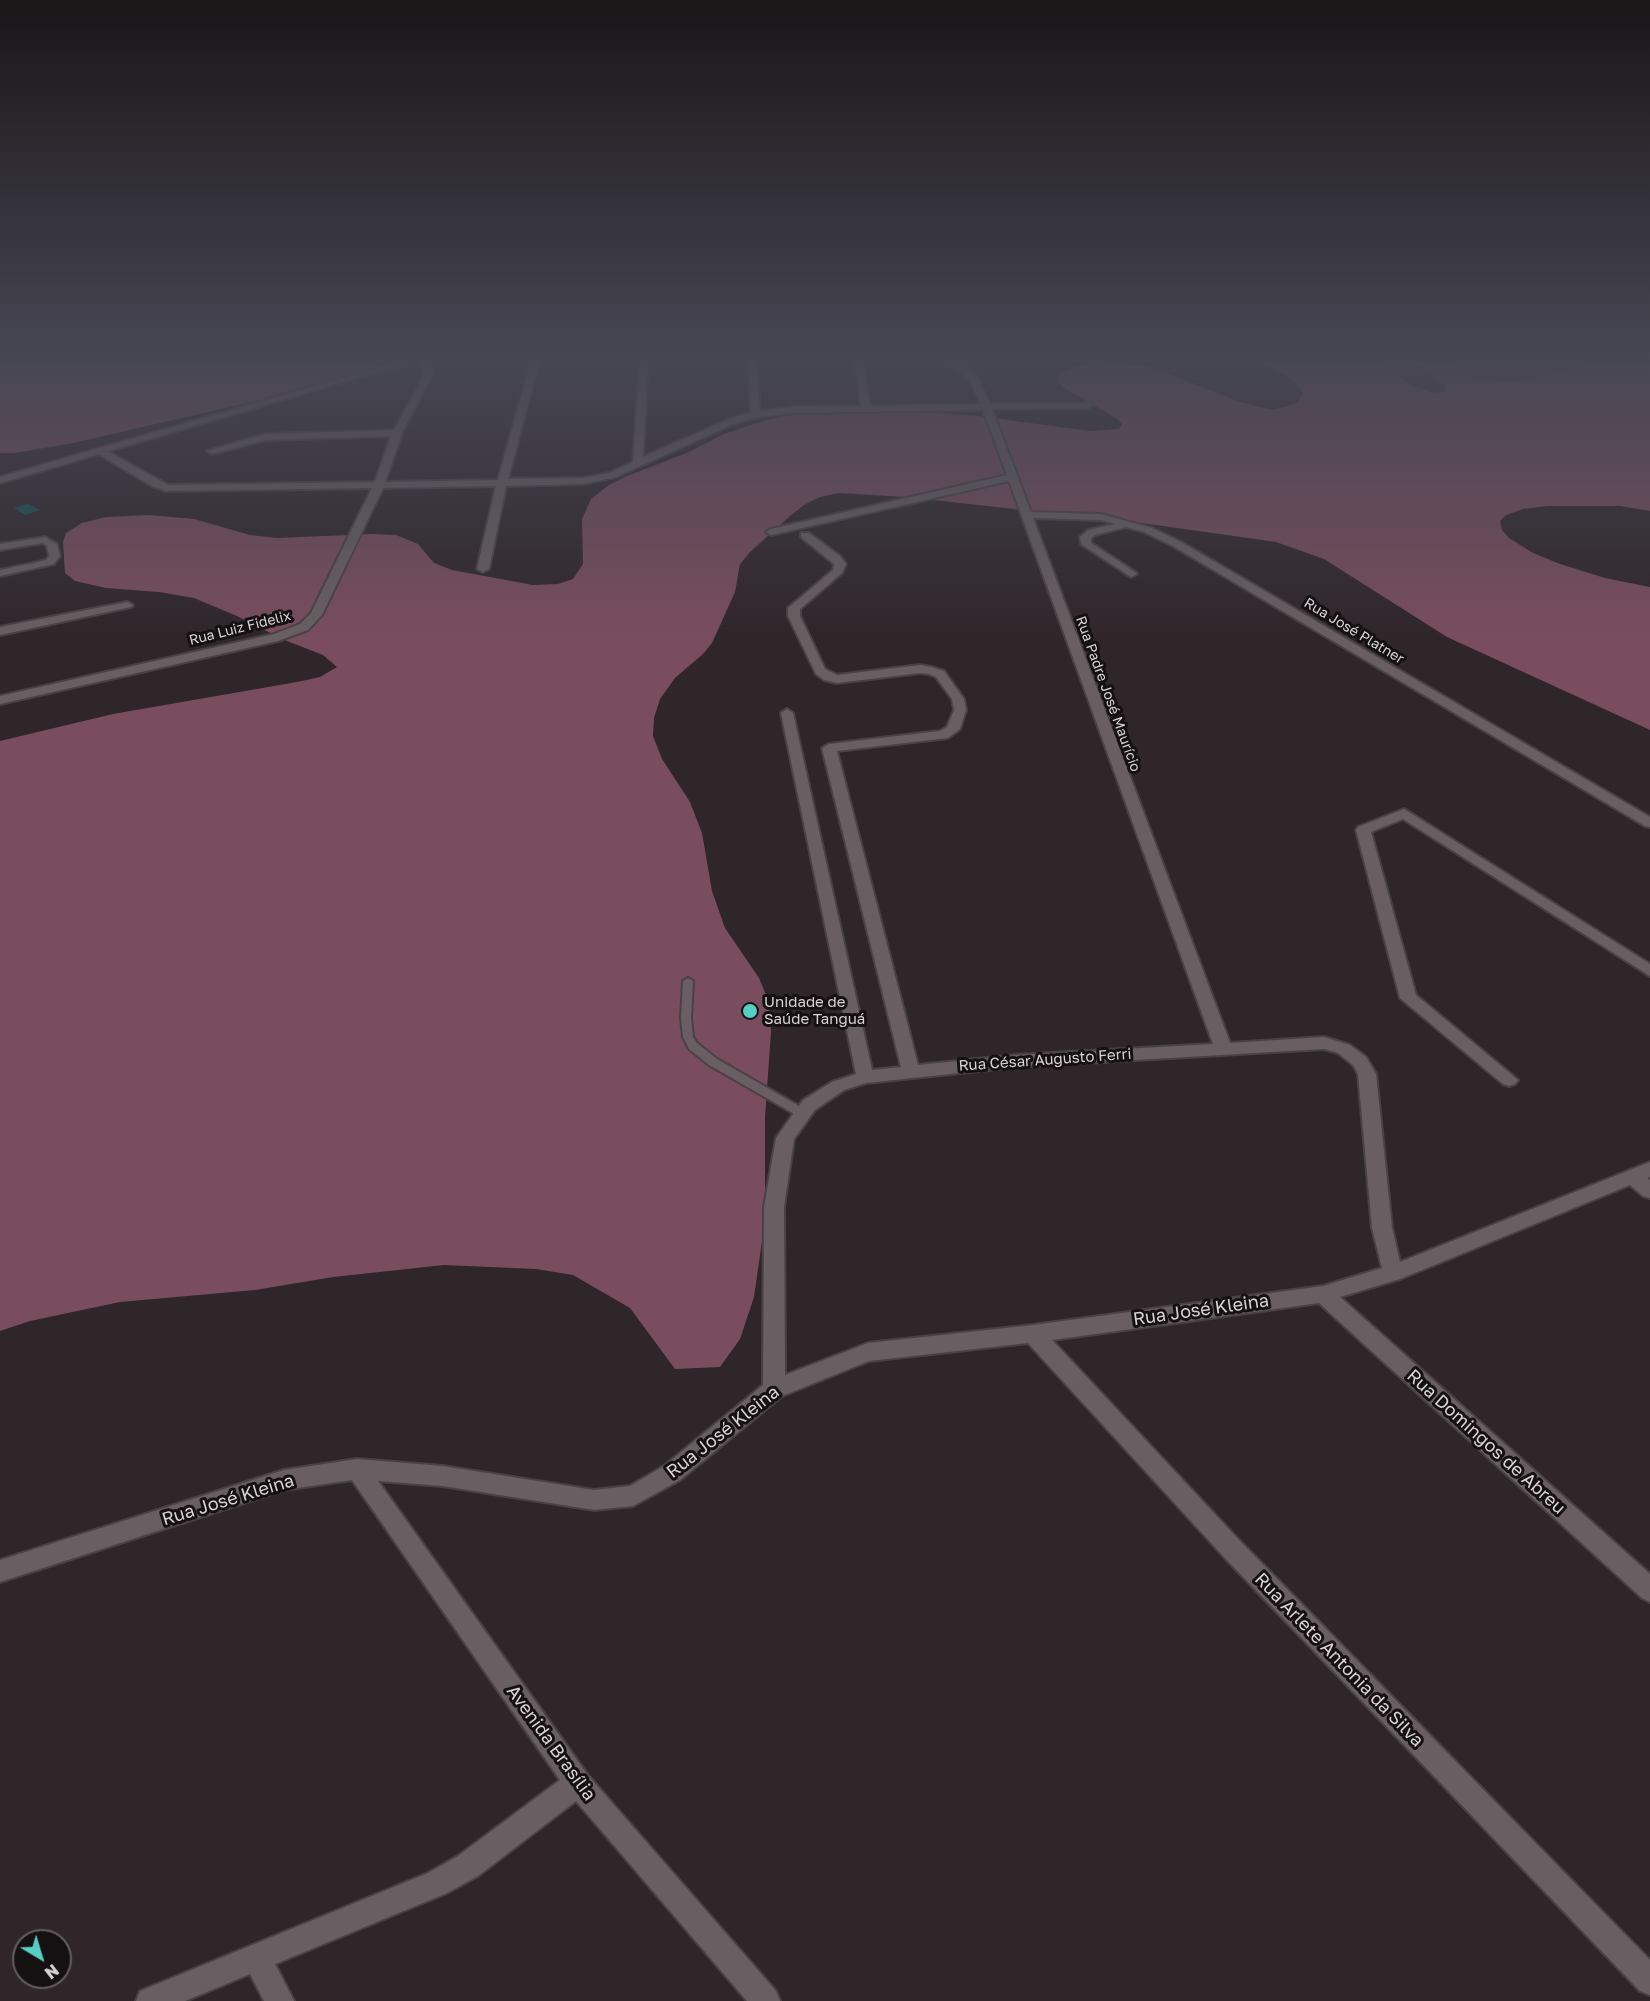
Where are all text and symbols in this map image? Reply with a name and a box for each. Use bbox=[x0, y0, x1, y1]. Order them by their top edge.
street label: Rua José Platner bbox=[1301, 595, 1407, 667]
street label: Rua Luiz Fidelix bbox=[187, 607, 293, 649]
street label: Rua Padre José Maurício bbox=[1072, 614, 1144, 774]
place label: Unidade de Saúde Tanguá bbox=[764, 993, 865, 1028]
marker: Unidade de Saúde Tanguá bbox=[741, 1002, 759, 1020]
street label: Rua César Augusto Ferri bbox=[958, 1045, 1132, 1075]
street label: Rua José Kleina bbox=[1132, 1290, 1270, 1330]
street label: Rua Domingos de Abreu bbox=[1402, 1365, 1570, 1519]
street label: Rua José Kleina bbox=[662, 1381, 784, 1483]
street label: Rua José Kleina bbox=[159, 1470, 297, 1530]
street label: Rua Arlete Antonia da Silva bbox=[1250, 1569, 1428, 1751]
street label: Avenida Brasília bbox=[502, 1681, 600, 1805]
north arrow bbox=[12, 1929, 72, 1989]
text: N bbox=[41, 1960, 63, 1983]

